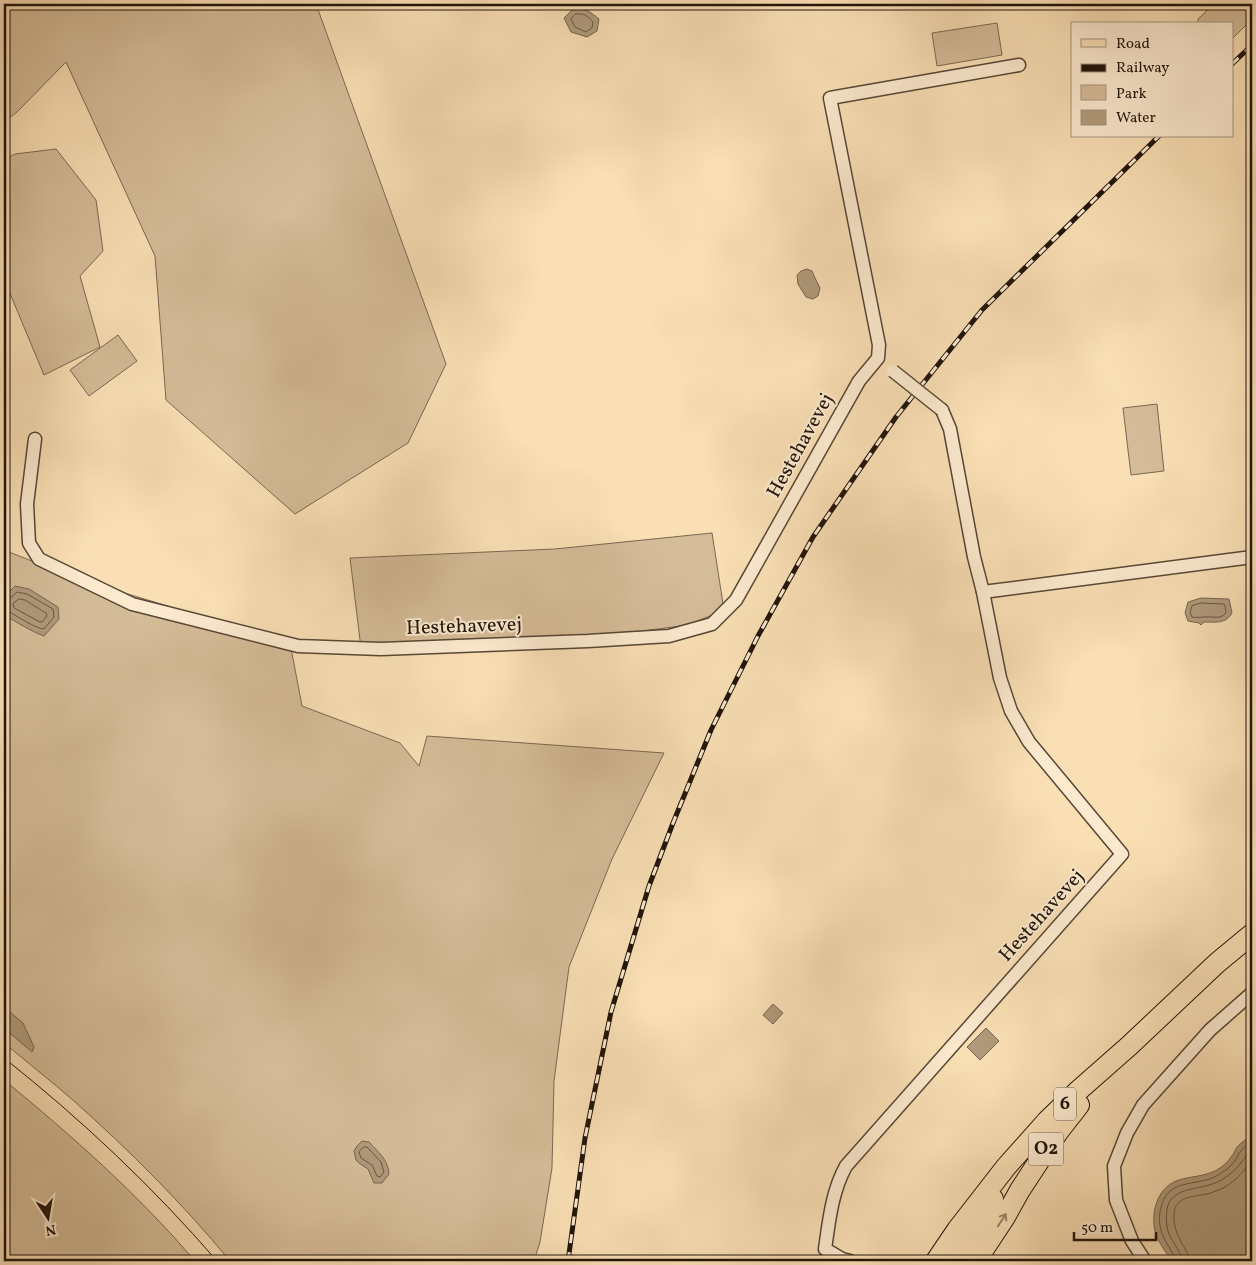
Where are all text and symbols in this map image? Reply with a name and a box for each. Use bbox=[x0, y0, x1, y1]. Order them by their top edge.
legend bbox=[1071, 22, 1234, 138]
text: Road bbox=[1116, 34, 1150, 55]
text: Railway bbox=[1116, 58, 1169, 79]
text: Park bbox=[1116, 84, 1147, 105]
text: Water bbox=[1116, 108, 1156, 129]
street label: Hestehavevej bbox=[761, 389, 841, 503]
street label: Hestehavevej bbox=[406, 611, 522, 643]
street label: Hestehavevej bbox=[993, 864, 1091, 968]
road number: 6 bbox=[1054, 1088, 1076, 1120]
road number: O2 bbox=[1028, 1132, 1064, 1166]
north arrow bbox=[22, 1192, 72, 1242]
scale bar bbox=[1074, 1210, 1156, 1242]
one-way arrow bbox=[998, 1214, 1008, 1228]
text: 50 m bbox=[1081, 1218, 1113, 1239]
text: N bbox=[43, 1219, 57, 1240]

